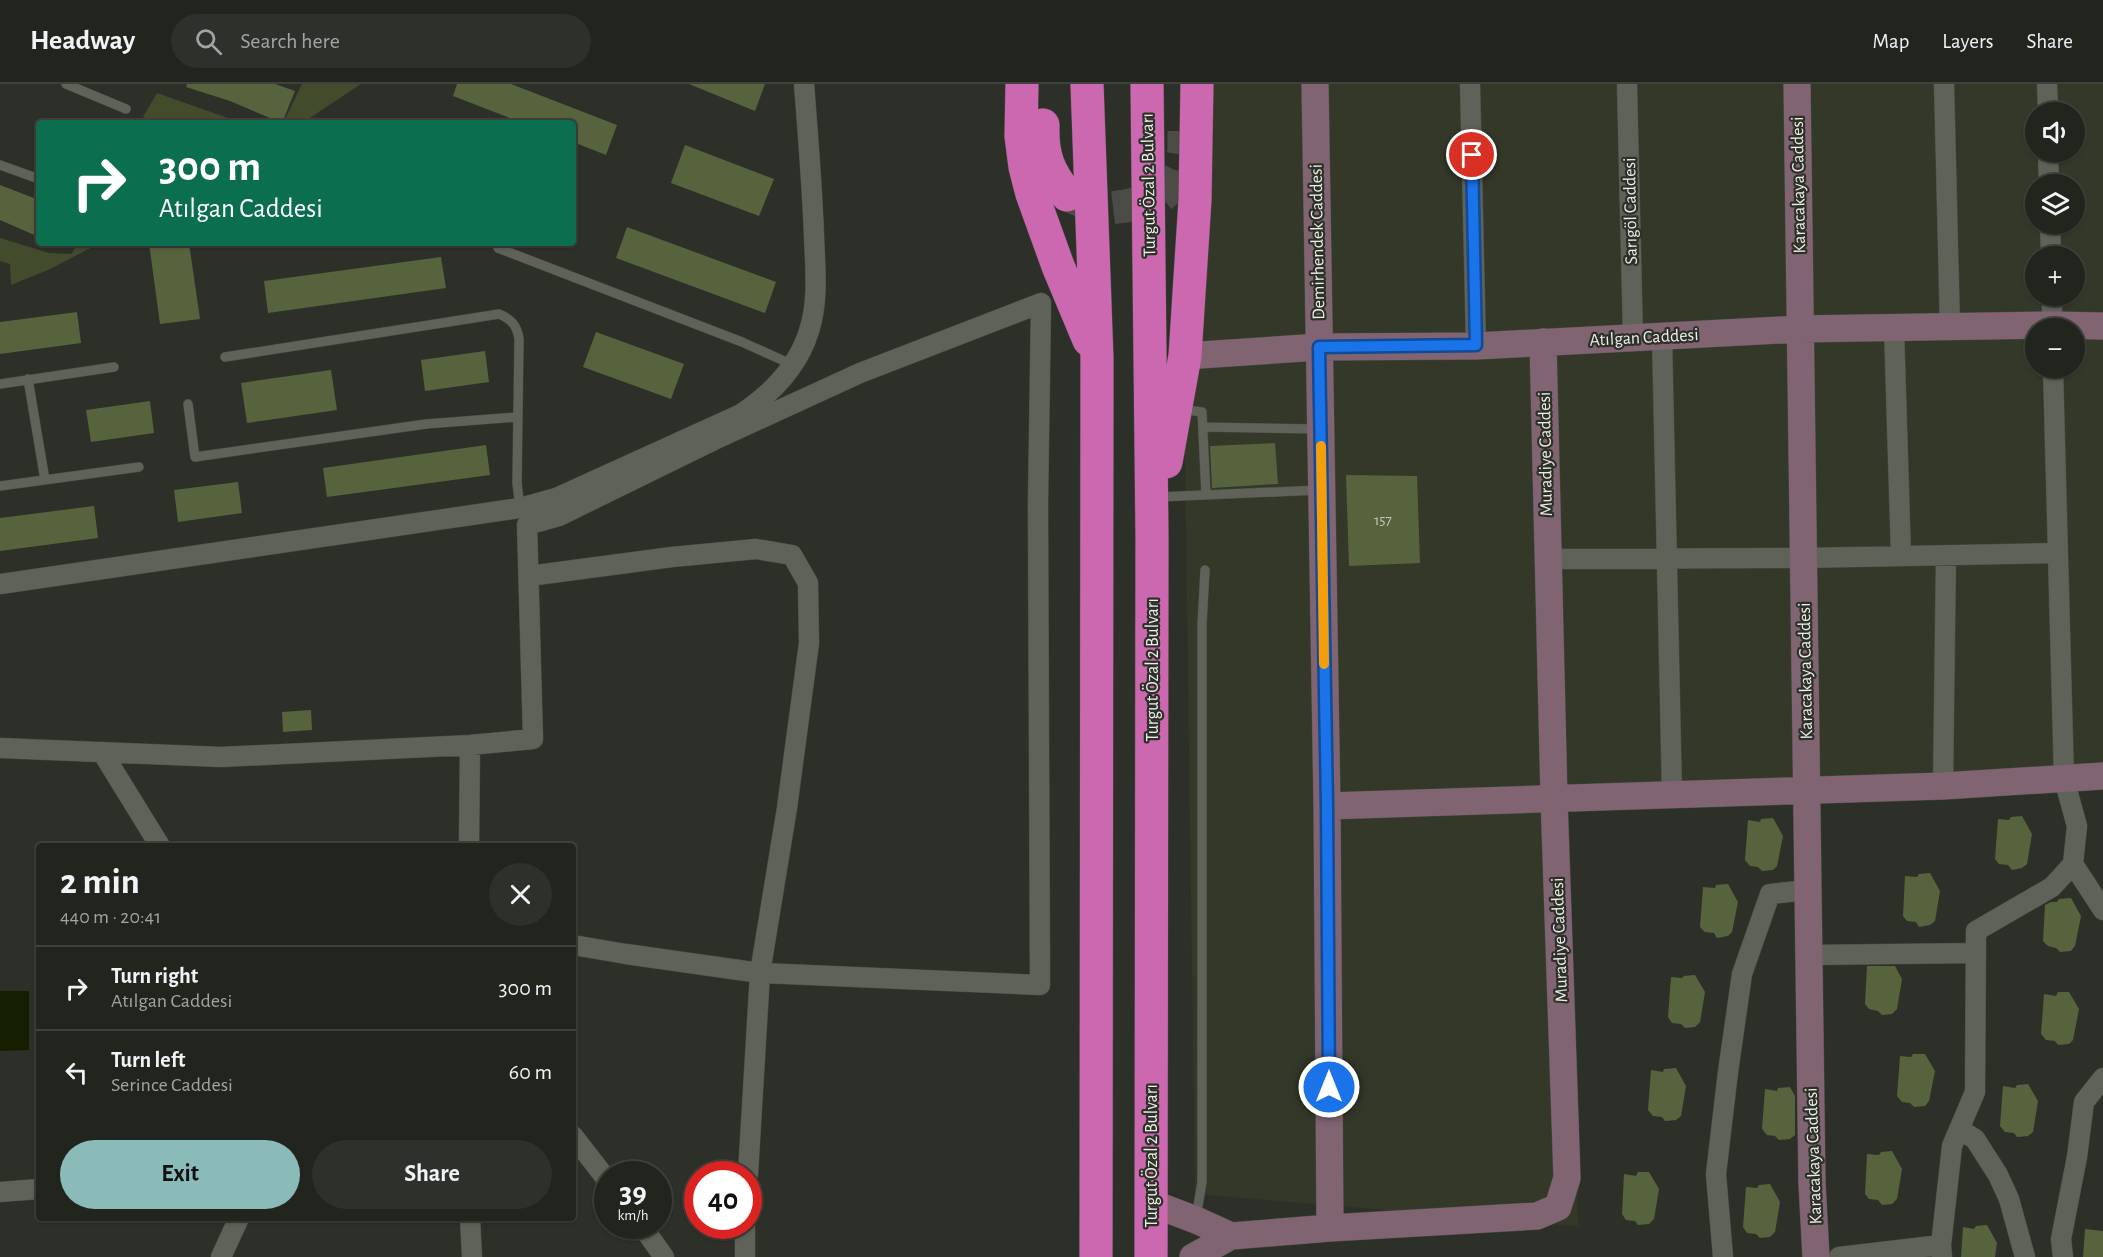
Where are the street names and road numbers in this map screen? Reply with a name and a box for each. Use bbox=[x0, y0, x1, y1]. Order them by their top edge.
street label: Turgut Özal 2 Bulvarı bbox=[1137, 113, 1159, 257]
street label: Karacakaya Caddesi bbox=[1789, 116, 1809, 254]
street label: Sarıgöl Caddesi bbox=[1621, 157, 1641, 265]
street label: Demirhendek Caddesi bbox=[1308, 164, 1328, 320]
street label: Atılgan Caddesi bbox=[1589, 326, 1699, 350]
street label: Muradiye Caddesi bbox=[1536, 391, 1556, 517]
street label: Turgut Özal 2 Bulvarı bbox=[1142, 598, 1162, 742]
street label: Karacakaya Caddesi bbox=[1796, 602, 1816, 740]
street label: Muradiye Caddesi bbox=[1549, 877, 1571, 1003]
street label: Turgut Özal 2 Bulvarı bbox=[1141, 1084, 1161, 1228]
street label: Karacakaya Caddesi bbox=[1803, 1087, 1825, 1225]

